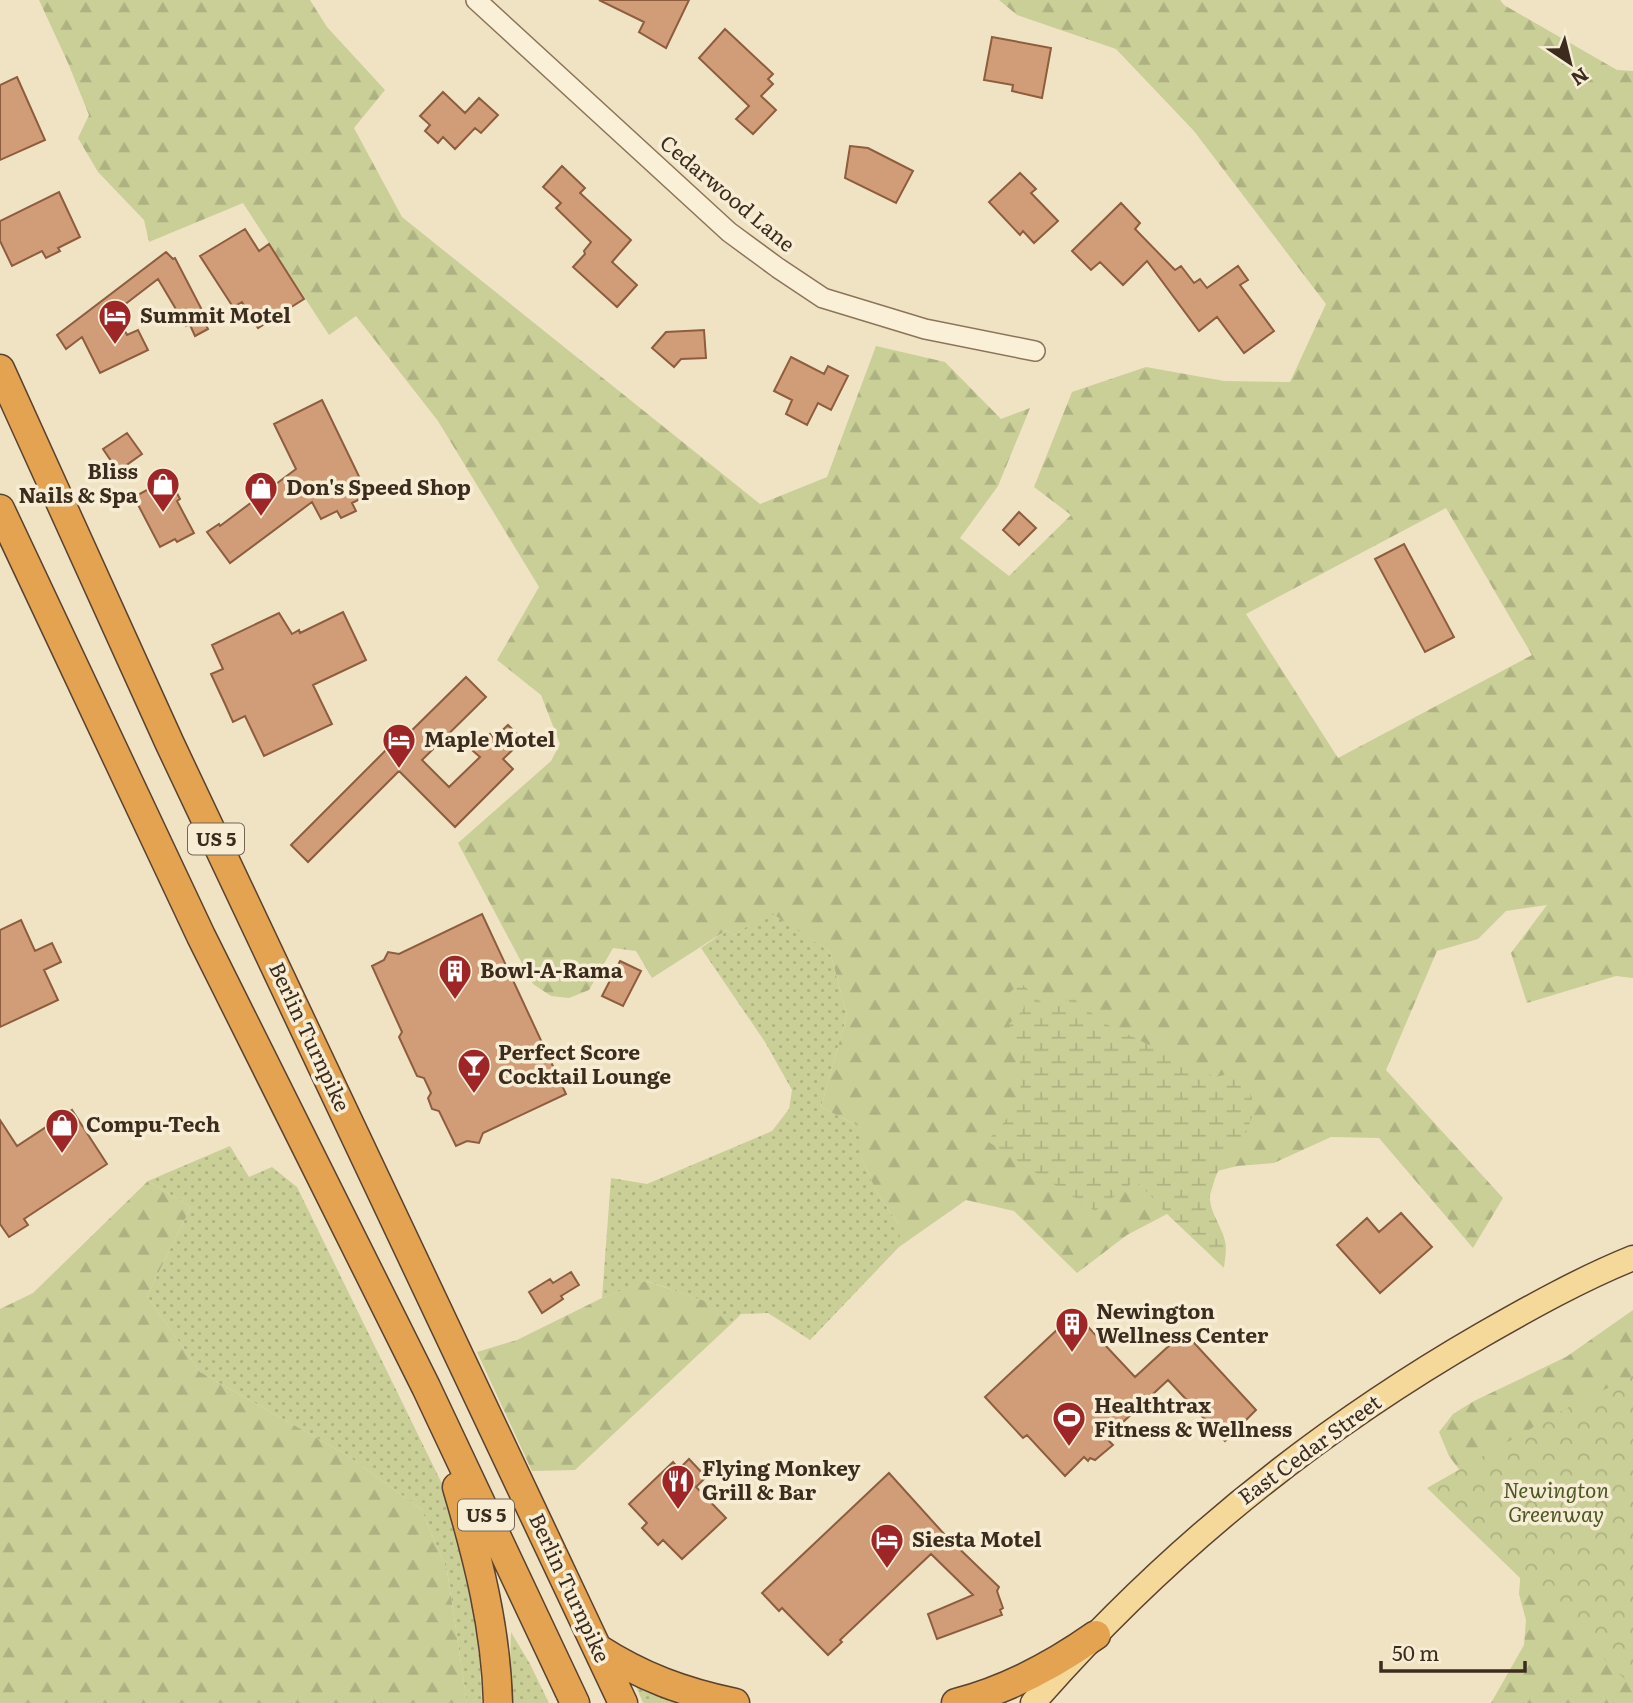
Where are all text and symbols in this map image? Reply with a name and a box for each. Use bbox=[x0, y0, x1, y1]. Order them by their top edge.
north arrow bbox=[1535, 28, 1605, 98]
text: N bbox=[1566, 62, 1595, 94]
street label: Cedarwood Lane bbox=[654, 126, 803, 258]
hotel icon: Summit Motel bbox=[96, 297, 134, 346]
place label: Summit Motel bbox=[140, 298, 291, 329]
place label: Bliss Nails & Spa bbox=[18, 454, 139, 509]
shop icon: Bliss Nails & Spa bbox=[144, 465, 182, 514]
shop icon: Don's Speed Shop bbox=[242, 469, 280, 518]
place label: Don's Speed Shop bbox=[286, 470, 471, 501]
hotel icon: Maple Motel bbox=[380, 721, 418, 770]
place label: Maple Motel bbox=[424, 722, 556, 753]
road number: US 5 bbox=[188, 824, 244, 854]
building icon: Bowl-A-Rama bbox=[436, 952, 474, 1001]
place label: Bowl-A-Rama bbox=[480, 953, 624, 984]
street label: Berlin Turnpike bbox=[263, 956, 360, 1116]
place label: Perfect Score Cocktail Lounge bbox=[498, 1035, 671, 1090]
bar icon: Perfect Score Cocktail Lounge bbox=[455, 1046, 493, 1095]
shop icon: Compu-Tech bbox=[43, 1106, 81, 1155]
place label: Compu-Tech bbox=[86, 1107, 220, 1138]
place label: Newington Wellness Center bbox=[1096, 1294, 1269, 1349]
building icon: Newington Wellness Center bbox=[1053, 1305, 1091, 1354]
street label: East Cedar Street bbox=[1231, 1385, 1387, 1511]
place label: Healthtrax Fitness & Wellness bbox=[1094, 1388, 1292, 1443]
sports icon: Healthtrax Fitness & Wellness bbox=[1050, 1399, 1088, 1448]
place label: Flying Monkey Grill & Bar bbox=[702, 1451, 861, 1506]
restaurant icon: Flying Monkey Grill & Bar bbox=[659, 1462, 697, 1511]
park label: Newington Greenway bbox=[1503, 1473, 1609, 1528]
road number: US 5 bbox=[458, 1499, 514, 1530]
street label: Berlin Turnpike bbox=[523, 1507, 620, 1667]
hotel icon: Siesta Motel bbox=[868, 1521, 906, 1570]
place label: Siesta Motel bbox=[912, 1522, 1042, 1553]
scale bar bbox=[1381, 1630, 1524, 1674]
text: 50 m bbox=[1392, 1636, 1439, 1667]

